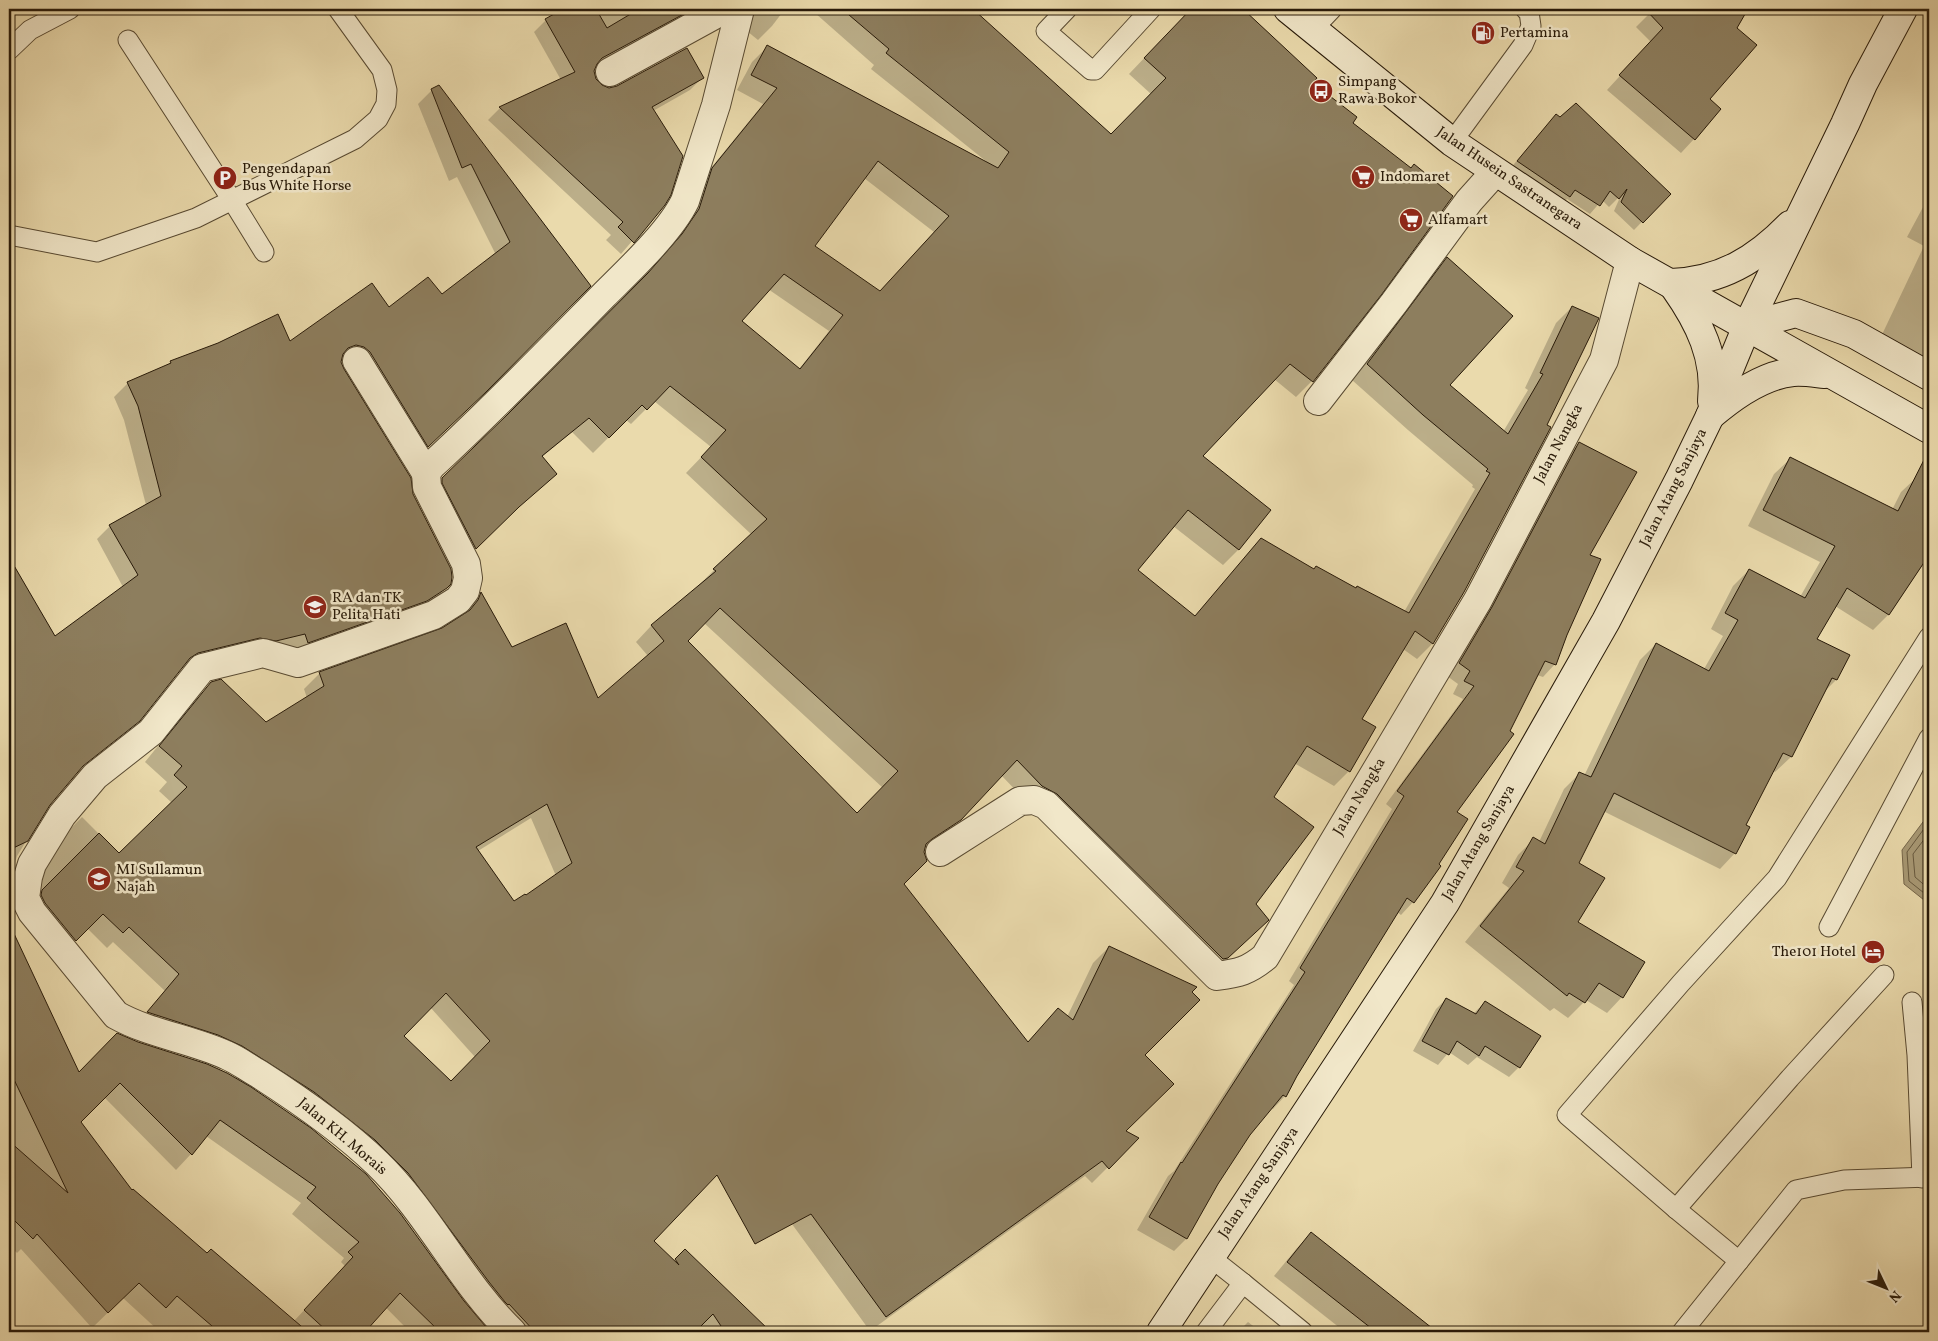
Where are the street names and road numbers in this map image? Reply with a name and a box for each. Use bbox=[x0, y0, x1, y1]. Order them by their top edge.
street label: Jalan Husein Sastranegara bbox=[1432, 122, 1586, 236]
street label: Jalan Nangka bbox=[1529, 401, 1589, 487]
street label: Jalan Atang Sanjaya bbox=[1635, 425, 1713, 551]
street label: Jalan Nangka bbox=[1329, 754, 1391, 840]
street label: Jalan Atang Sanjaya bbox=[1437, 781, 1521, 905]
street label: Jalan KH. Morais bbox=[293, 1093, 391, 1181]
street label: Jalan Atang Sanjaya bbox=[1214, 1123, 1304, 1243]

